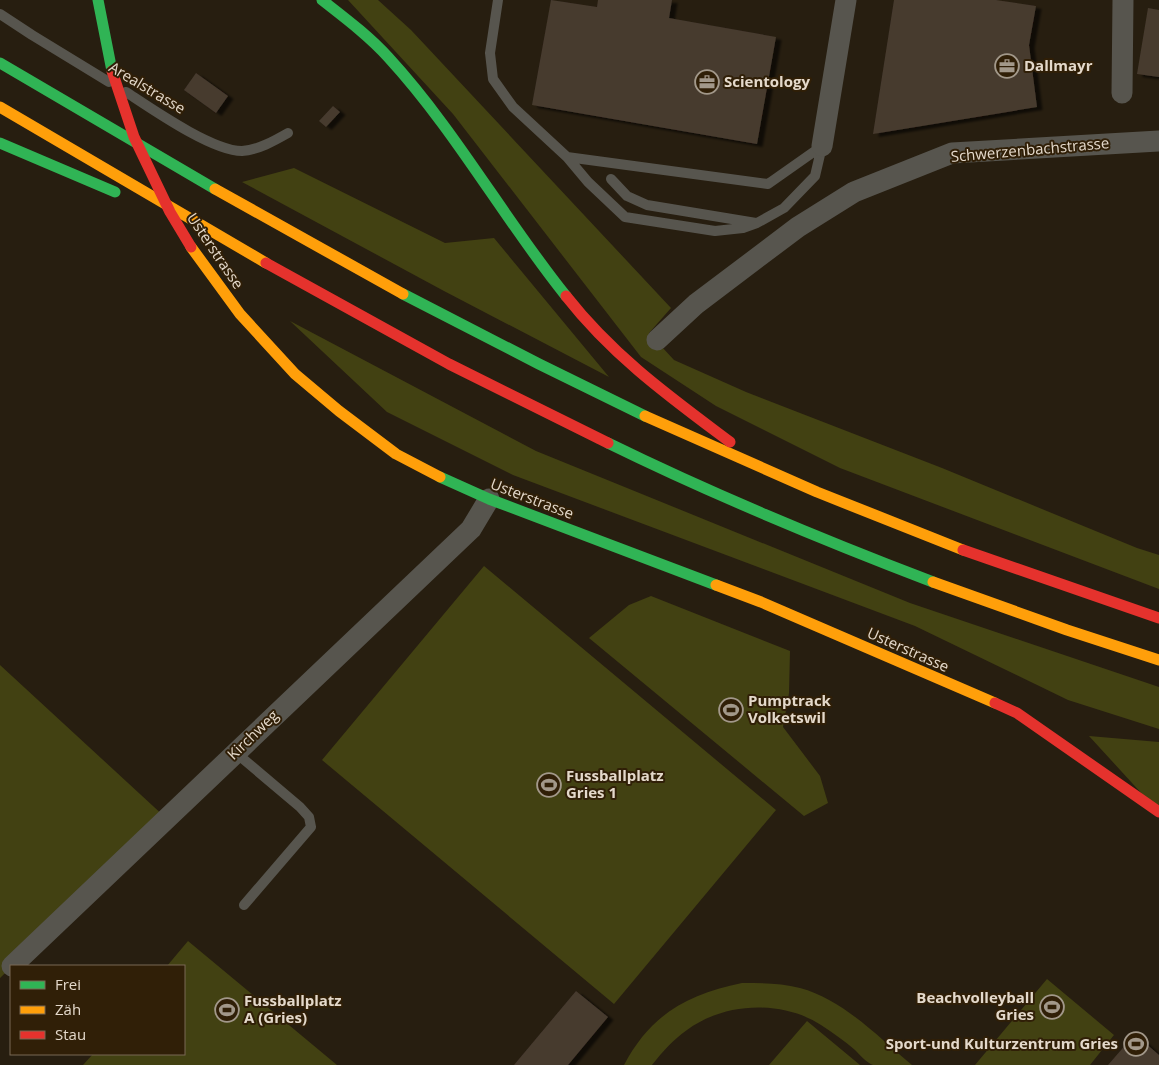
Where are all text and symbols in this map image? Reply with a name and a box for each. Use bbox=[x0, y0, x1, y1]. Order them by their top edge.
office icon: Dallmayr bbox=[994, 53, 1020, 79]
place label: Dallmayr bbox=[1024, 55, 1093, 75]
street label: Arealstrasse bbox=[106, 56, 189, 118]
office icon: Scientology bbox=[694, 69, 720, 95]
place label: Scientology bbox=[724, 71, 810, 91]
street label: Schwerzenbachstrasse bbox=[950, 132, 1110, 166]
street label: Usterstrasse bbox=[183, 209, 249, 292]
street label: Usterstrasse bbox=[488, 473, 577, 523]
street label: Usterstrasse bbox=[864, 622, 953, 676]
place label: Pumptrack Volketswil bbox=[748, 690, 832, 727]
sports icon: Pumptrack Volketswil bbox=[718, 697, 744, 723]
street label: Kirchweg bbox=[222, 705, 282, 764]
place label: Fussballplatz Gries 1 bbox=[566, 765, 664, 802]
sports icon: Fussballplatz Gries 1 bbox=[536, 772, 562, 798]
legend bbox=[10, 965, 185, 1055]
text: Frei bbox=[55, 974, 81, 994]
place label: Beachvolleyball Gries bbox=[916, 987, 1034, 1024]
place label: Fussballplatz A (Gries) bbox=[244, 990, 342, 1027]
sports icon: Beachvolleyball Gries bbox=[1039, 994, 1065, 1020]
sports icon: Fussballplatz A (Gries) bbox=[214, 997, 240, 1023]
text: Zäh bbox=[55, 999, 81, 1019]
text: Stau bbox=[55, 1024, 86, 1044]
sports icon: Sport-und Kulturzentrum Gries bbox=[1123, 1031, 1149, 1057]
place label: Sport-und Kulturzentrum Gries bbox=[886, 1033, 1118, 1053]

